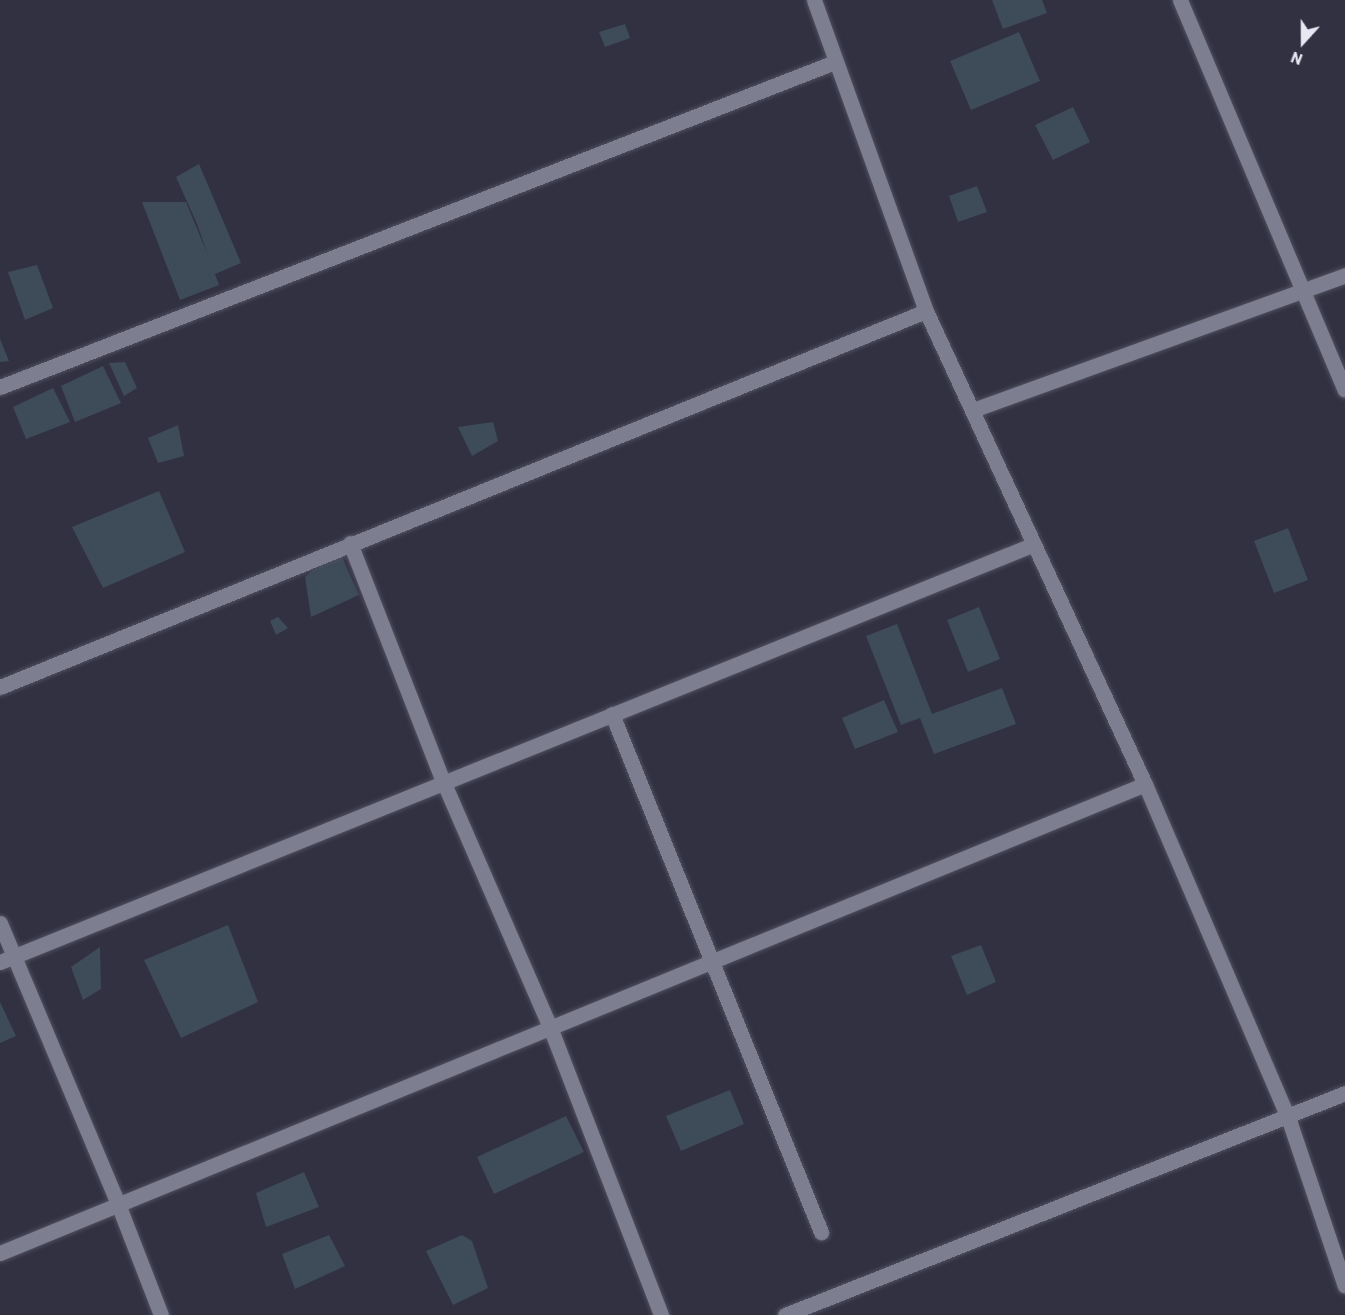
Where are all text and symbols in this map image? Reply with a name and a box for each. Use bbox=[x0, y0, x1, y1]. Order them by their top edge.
north arrow bbox=[1273, 12, 1333, 72]
text: N bbox=[1288, 48, 1305, 70]

